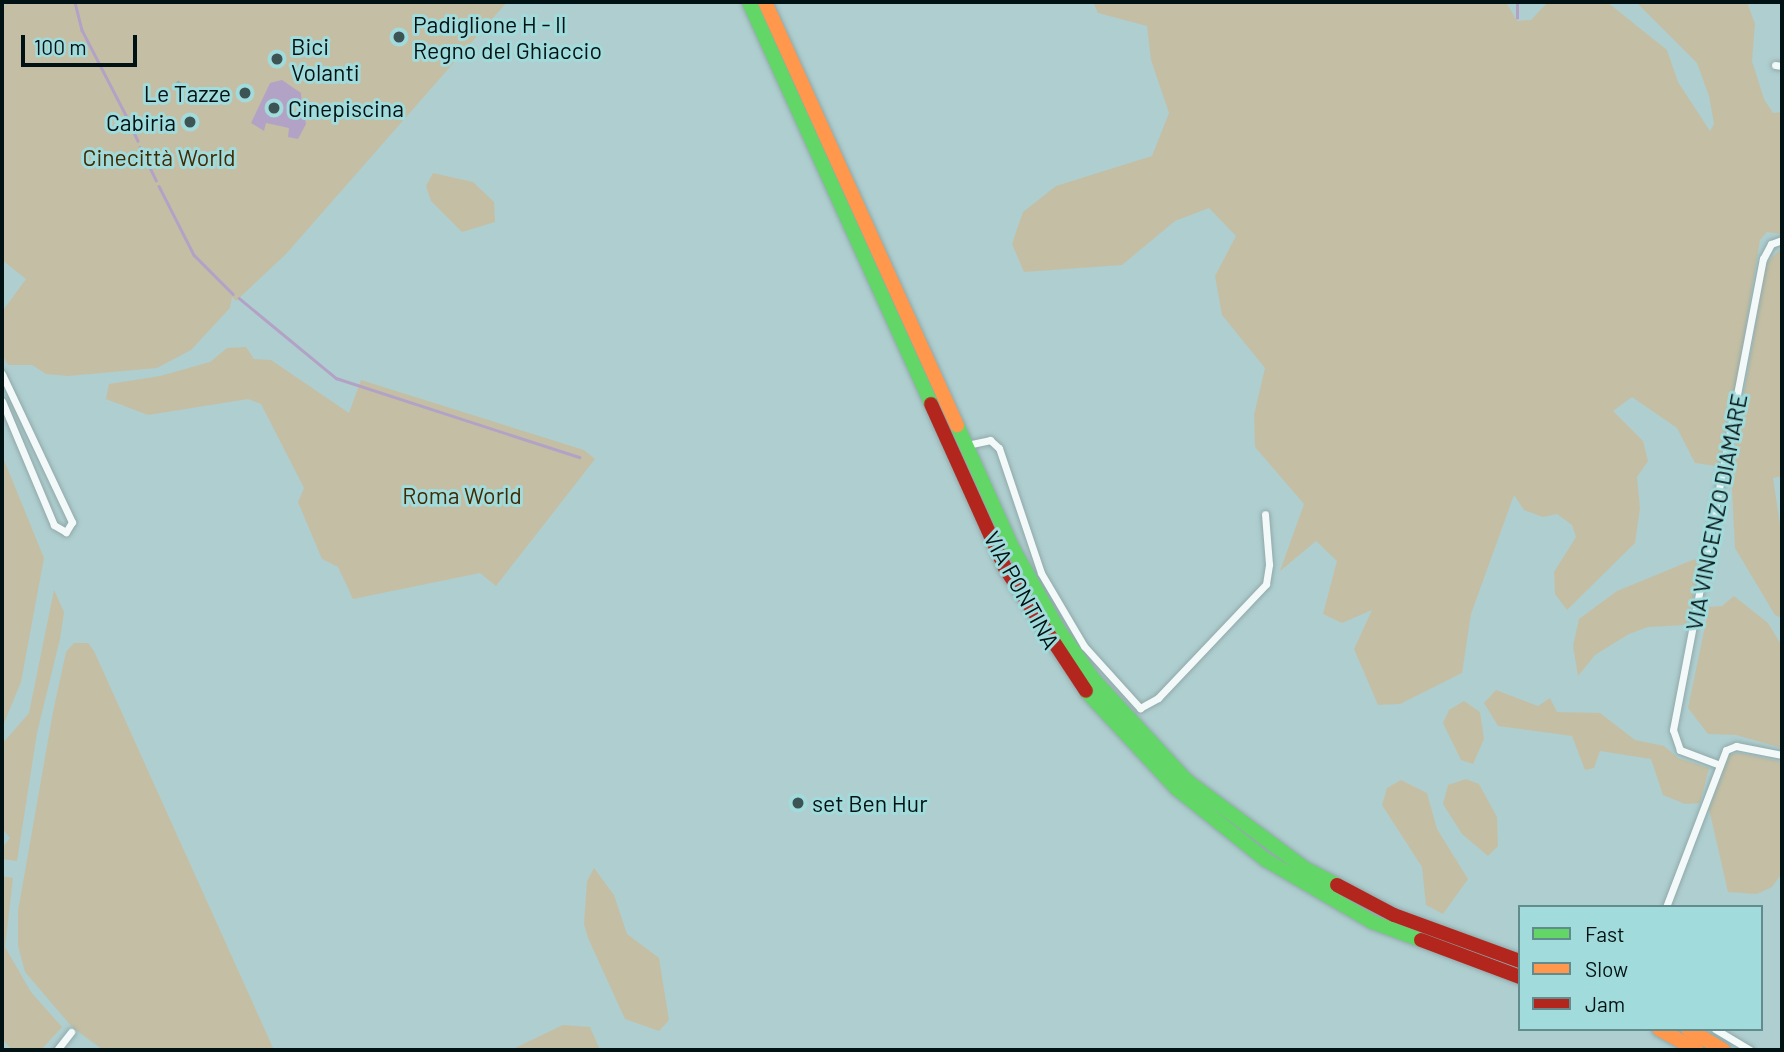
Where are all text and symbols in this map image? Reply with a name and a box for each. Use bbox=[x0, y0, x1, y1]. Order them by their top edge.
place label: Padiglione H - Il Regno del Ghiaccio bbox=[413, 10, 602, 64]
scale bar bbox=[24, 21, 140, 65]
marker: Padiglione H - Il Regno del Ghiaccio bbox=[391, 29, 407, 45]
place label: Bici Volanti bbox=[291, 32, 360, 86]
text: 100 m bbox=[34, 34, 87, 59]
marker: Bici Volanti bbox=[269, 51, 285, 67]
place label: Le Tazze bbox=[144, 79, 231, 107]
marker: Le Tazze bbox=[237, 85, 253, 101]
place label: Cinepiscina bbox=[288, 94, 404, 122]
marker: Cinepiscina bbox=[266, 100, 282, 116]
place label: Cabiria bbox=[106, 108, 176, 136]
marker: Cabiria bbox=[182, 114, 198, 130]
park label: Cinecittà World bbox=[82, 143, 236, 171]
street label: VIA VINCENZO DIAMARE bbox=[1679, 391, 1753, 633]
park label: Roma World bbox=[402, 481, 522, 509]
street label: VIA PONTINA bbox=[978, 526, 1066, 654]
place label: set Ben Hur bbox=[812, 789, 928, 817]
marker: set Ben Hur bbox=[790, 795, 806, 811]
legend bbox=[1518, 905, 1763, 1031]
text: Fast bbox=[1585, 921, 1625, 946]
text: Slow bbox=[1585, 956, 1628, 981]
text: Jam bbox=[1585, 991, 1625, 1016]

